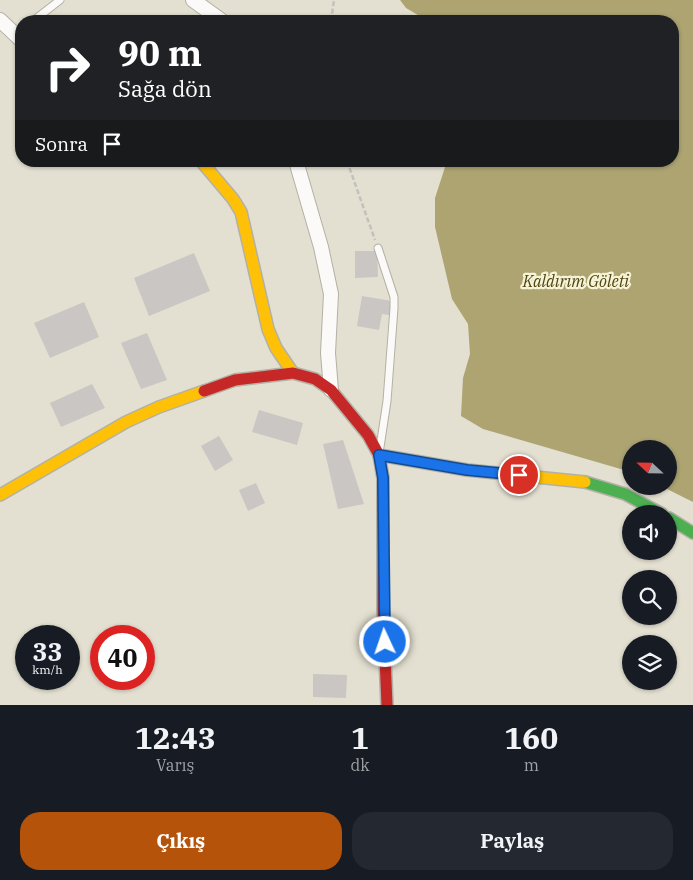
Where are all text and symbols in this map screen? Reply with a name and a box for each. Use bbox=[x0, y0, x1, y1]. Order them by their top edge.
text: 90 m bbox=[118, 30, 202, 76]
icon: right bbox=[35, 35, 100, 100]
text: Sağa dön bbox=[118, 74, 212, 103]
icon: arrive bbox=[98, 130, 126, 158]
text: Sonra bbox=[35, 132, 88, 156]
water label: Kaldırım Göleti bbox=[522, 271, 629, 291]
north arrow bbox=[622, 440, 678, 495]
map controls bbox=[622, 440, 677, 690]
pin bbox=[498, 454, 540, 496]
icon: arrive bbox=[505, 461, 533, 489]
button: sound bbox=[622, 505, 677, 560]
button: search bbox=[622, 570, 677, 625]
position arrow bbox=[358, 615, 410, 667]
speed limit sign: 40 bbox=[90, 625, 155, 690]
text: 33 bbox=[32, 635, 63, 668]
button: layers bbox=[622, 635, 677, 690]
text: km/h bbox=[32, 662, 63, 677]
text: 12:43 bbox=[135, 718, 216, 757]
text: 1 bbox=[351, 718, 369, 757]
text: 160 bbox=[504, 718, 558, 757]
text: Varış bbox=[156, 755, 194, 775]
text: dk bbox=[351, 755, 370, 775]
text: m bbox=[524, 755, 539, 775]
button: Çıkış bbox=[20, 812, 342, 870]
button: Paylaş bbox=[352, 812, 673, 870]

